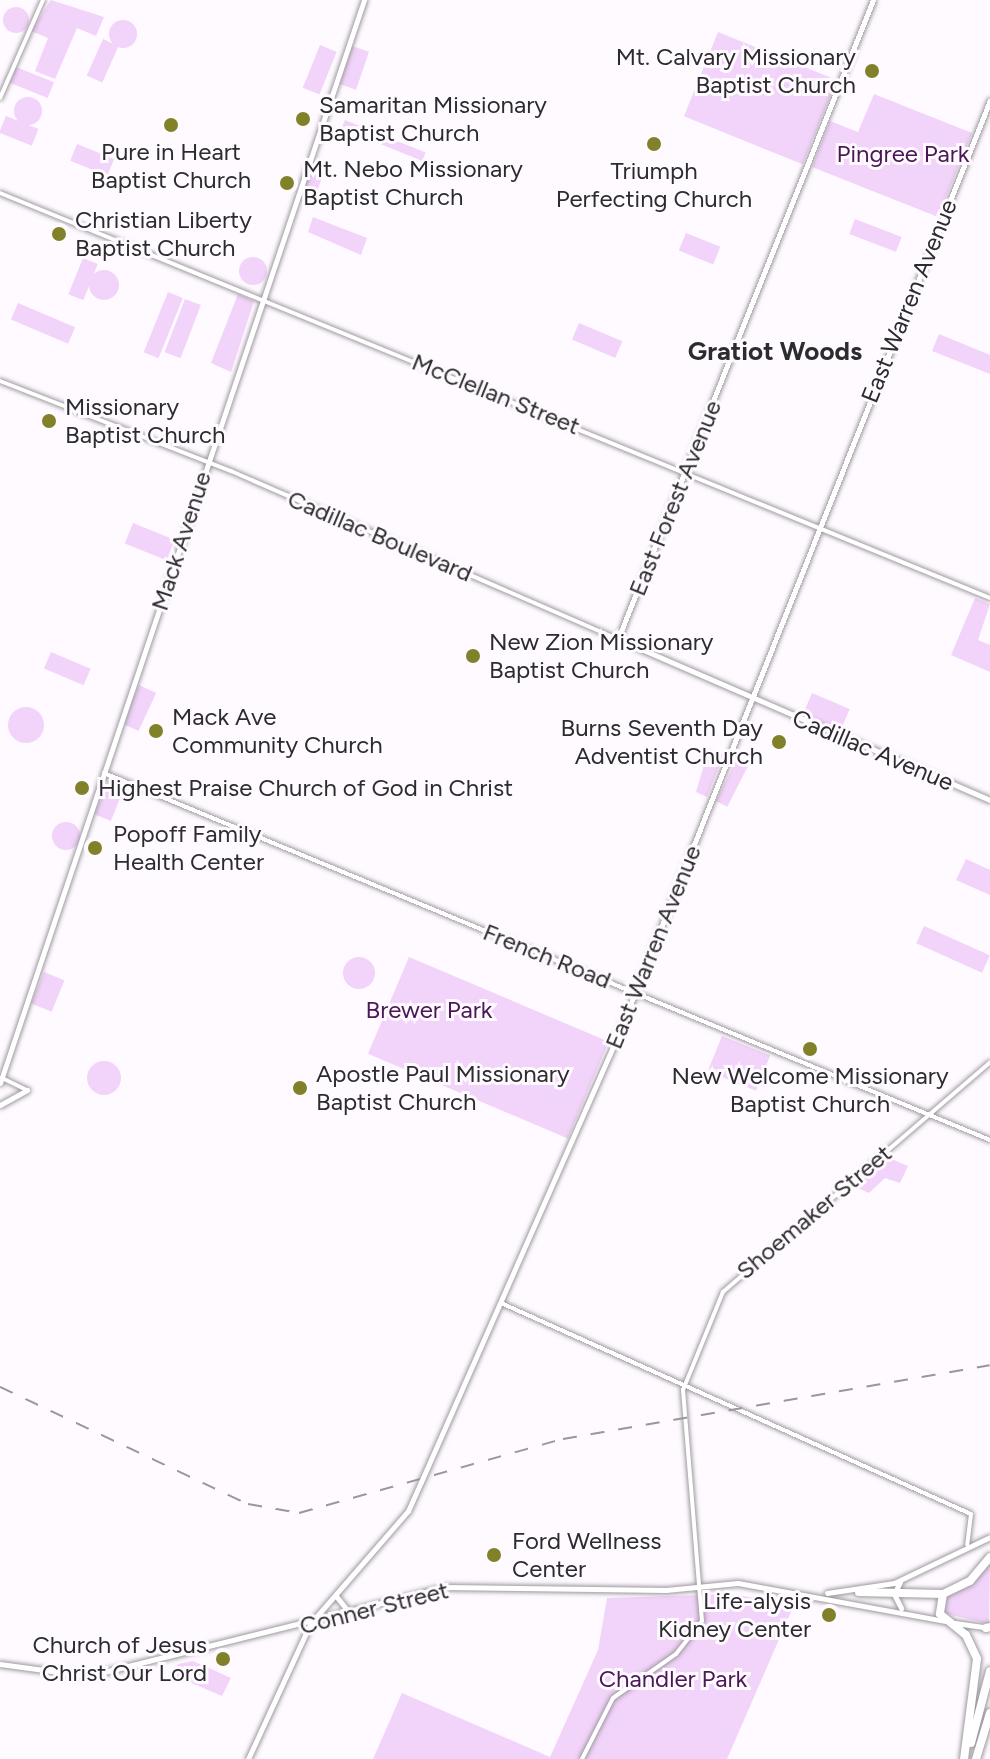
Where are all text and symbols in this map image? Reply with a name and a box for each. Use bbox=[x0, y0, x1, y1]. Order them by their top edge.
place label: Mt. Calvary Missionary Baptist Church bbox=[616, 43, 856, 99]
marker: Mt. Calvary Missionary Baptist Church bbox=[863, 62, 881, 80]
place label: Samaritan Missionary Baptist Church bbox=[319, 91, 547, 147]
marker: Samaritan Missionary Baptist Church bbox=[294, 110, 312, 128]
marker: Pure in Heart Baptist Church bbox=[162, 116, 180, 134]
marker: Triumph Perfecting Church bbox=[645, 135, 663, 153]
place label: Pure in Heart Baptist Church bbox=[91, 138, 251, 194]
park label: Pingree Park bbox=[837, 140, 969, 168]
place label: Mt. Nebo Missionary Baptist Church bbox=[303, 155, 523, 211]
place label: Triumph Perfecting Church bbox=[556, 157, 752, 213]
marker: Mt. Nebo Missionary Baptist Church bbox=[278, 174, 296, 192]
street label: East Warren Avenue bbox=[855, 195, 963, 407]
place label: Christian Liberty Baptist Church bbox=[75, 206, 252, 262]
marker: Christian Liberty Baptist Church bbox=[50, 225, 68, 243]
district label: Gratiot Woods bbox=[688, 336, 862, 368]
street label: McClellan Street bbox=[408, 347, 584, 441]
place label: Missionary Baptist Church bbox=[65, 393, 225, 449]
street label: East Forest Avenue bbox=[623, 396, 727, 600]
marker: Missionary Baptist Church bbox=[40, 412, 58, 430]
street label: Mack Avenue bbox=[145, 468, 217, 614]
street label: Cadillac Boulevard bbox=[283, 484, 477, 588]
place label: New Zion Missionary Baptist Church bbox=[489, 628, 713, 684]
marker: New Zion Missionary Baptist Church bbox=[464, 647, 482, 665]
place label: Mack Ave Community Church bbox=[172, 703, 383, 759]
street label: Cadillac Avenue bbox=[788, 703, 958, 797]
place label: Burns Seventh Day Adventist Church bbox=[561, 714, 763, 770]
marker: Mack Ave Community Church bbox=[147, 722, 165, 740]
marker: Burns Seventh Day Adventist Church bbox=[770, 733, 788, 751]
place label: Highest Praise Church of God in Christ bbox=[98, 774, 513, 802]
marker: Highest Praise Church of God in Christ bbox=[73, 779, 91, 797]
place label: Popoff Family Health Center bbox=[113, 820, 264, 876]
marker: Popoff Family Health Center bbox=[84, 837, 106, 859]
street label: East Warren Avenue bbox=[599, 841, 707, 1053]
street label: French Road bbox=[479, 917, 615, 995]
park label: Brewer Park bbox=[366, 996, 492, 1024]
marker: New Welcome Missionary Baptist Church bbox=[801, 1040, 819, 1058]
place label: Apostle Paul Missionary Baptist Church bbox=[316, 1060, 570, 1116]
place label: New Welcome Missionary Baptist Church bbox=[672, 1062, 948, 1118]
marker: Apostle Paul Missionary Baptist Church bbox=[291, 1079, 309, 1097]
street label: Shoemaker Street bbox=[731, 1139, 897, 1285]
place label: Ford Wellness Center bbox=[512, 1527, 661, 1583]
marker: Ford Wellness Center bbox=[483, 1544, 505, 1566]
street label: Conner Street bbox=[297, 1576, 451, 1640]
place label: Life-alysis Kidney Center bbox=[658, 1587, 811, 1643]
marker: Life-alysis Kidney Center bbox=[818, 1604, 840, 1626]
place label: Church of Jesus Christ Our Lord bbox=[33, 1631, 207, 1687]
marker: Church of Jesus Christ Our Lord bbox=[214, 1650, 232, 1668]
park label: Chandler Park bbox=[599, 1665, 747, 1693]

